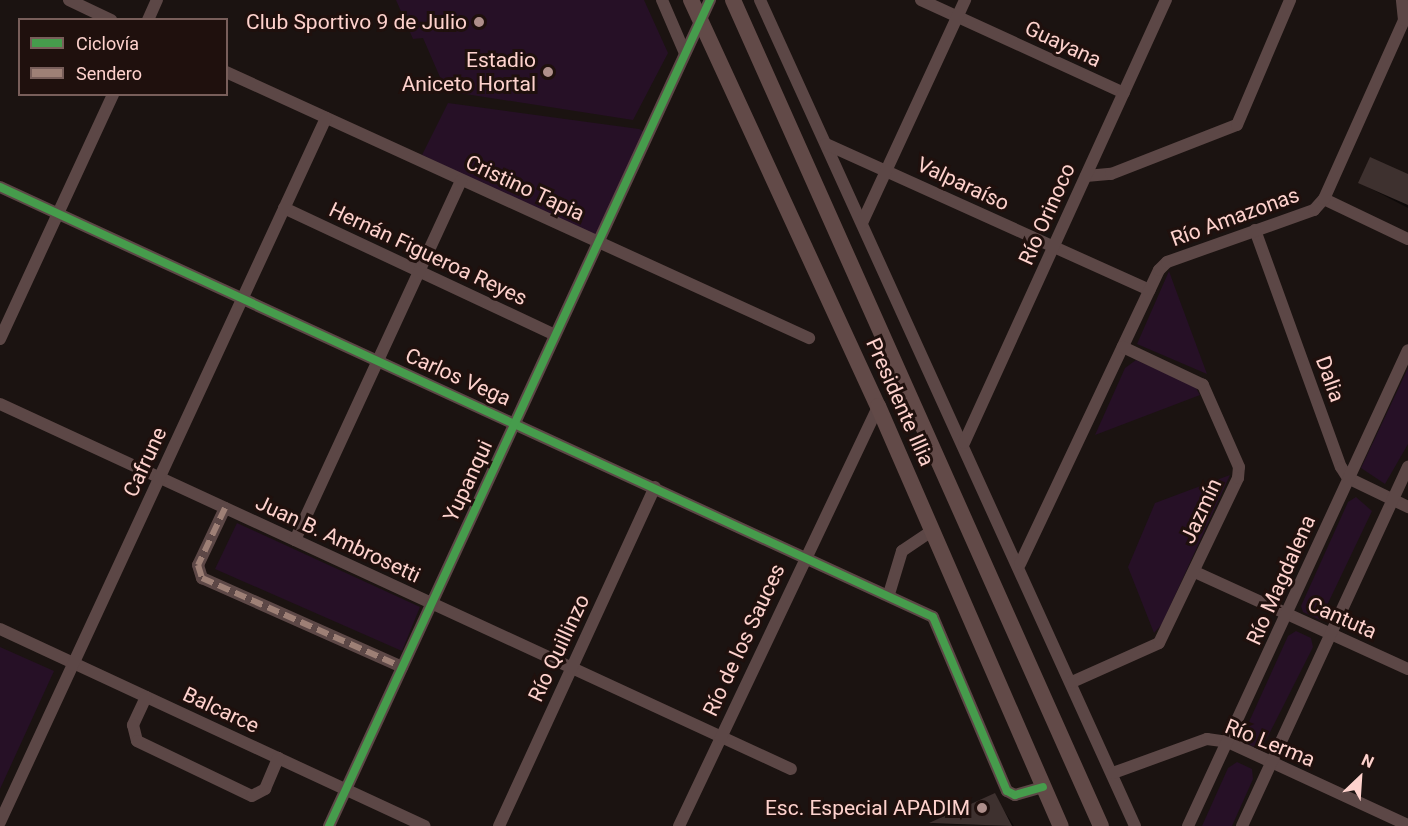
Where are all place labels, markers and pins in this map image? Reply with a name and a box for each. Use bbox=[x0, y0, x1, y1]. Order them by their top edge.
place label: Club Sportivo 9 de Julio bbox=[246, 9, 467, 35]
marker: Club Sportivo 9 de Julio bbox=[472, 15, 486, 29]
place label: Estadio Aniceto Hortal bbox=[402, 47, 536, 97]
marker: Estadio Aniceto Hortal bbox=[541, 65, 555, 79]
place label: Esc. Especial APADIM bbox=[765, 795, 970, 821]
marker: Esc. Especial APADIM bbox=[975, 801, 989, 815]

